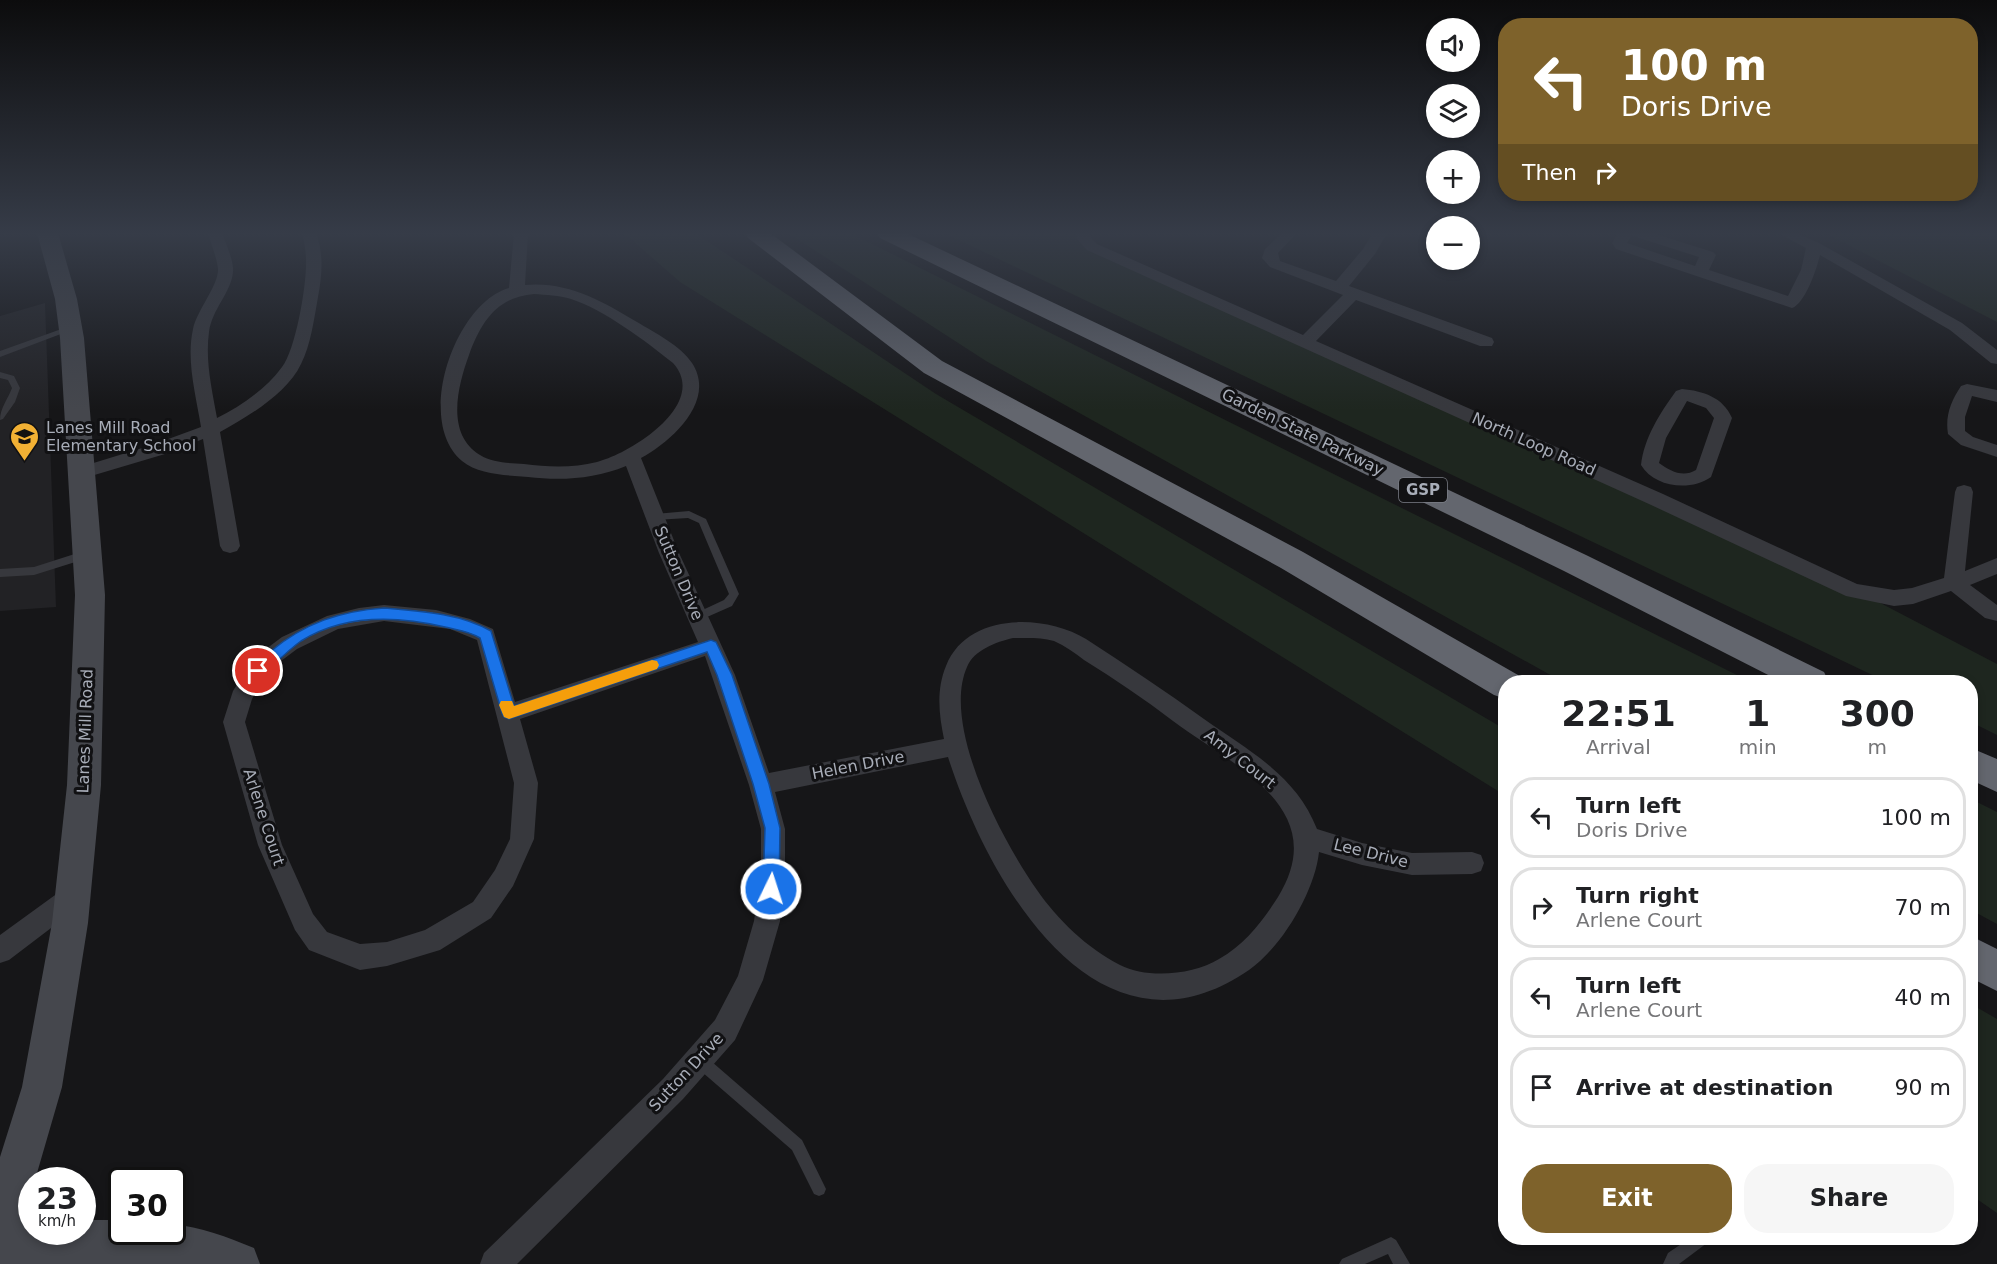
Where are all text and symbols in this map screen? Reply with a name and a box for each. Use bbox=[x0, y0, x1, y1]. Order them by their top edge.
map controls bbox=[1426, 18, 1480, 270]
button: sound bbox=[1426, 18, 1480, 72]
text: 100 m bbox=[1621, 41, 1767, 90]
icon: left bbox=[1522, 42, 1600, 120]
button: layers bbox=[1426, 84, 1480, 138]
text: Doris Drive bbox=[1621, 91, 1772, 122]
button: + bbox=[1426, 150, 1480, 204]
icon: right bbox=[1589, 156, 1622, 189]
text: Then bbox=[1522, 160, 1577, 185]
button: − bbox=[1426, 216, 1480, 270]
street label: Garden State Parkway bbox=[1219, 384, 1387, 480]
street label: North Loop Road bbox=[1469, 408, 1599, 480]
place label: Lanes Mill Road Elementary School bbox=[46, 418, 196, 455]
school or university icon: Lanes Mill Road Elementary School bbox=[9, 420, 41, 462]
road number: GSP bbox=[1399, 478, 1447, 502]
street label: Sutton Drive bbox=[651, 523, 707, 623]
pin bbox=[232, 645, 283, 696]
icon: arrive bbox=[241, 654, 274, 687]
street label: Lanes Mill Road bbox=[73, 668, 97, 794]
text: 22:51 bbox=[1561, 693, 1676, 734]
text: 1 bbox=[1745, 693, 1770, 734]
text: 300 bbox=[1840, 693, 1915, 734]
street label: Amy Court bbox=[1201, 725, 1279, 793]
text: Arrival bbox=[1586, 735, 1651, 759]
text: min bbox=[1739, 735, 1777, 759]
text: m bbox=[1868, 735, 1887, 759]
street label: Helen Drive bbox=[810, 747, 906, 783]
street label: Arlene Court bbox=[239, 766, 289, 868]
text: Turn left bbox=[1576, 793, 1681, 818]
icon: left bbox=[1525, 801, 1558, 834]
text: 100 m bbox=[1881, 805, 1951, 830]
text: Doris Drive bbox=[1576, 818, 1688, 842]
street label: Lee Drive bbox=[1332, 835, 1410, 871]
position arrow bbox=[739, 857, 803, 921]
text: Turn right bbox=[1576, 883, 1699, 908]
icon: right bbox=[1525, 891, 1558, 924]
text: 70 m bbox=[1895, 895, 1951, 920]
text: Arlene Court bbox=[1576, 908, 1702, 932]
text: Turn left bbox=[1576, 973, 1681, 998]
icon: left bbox=[1525, 981, 1558, 1014]
text: 40 m bbox=[1895, 985, 1951, 1010]
text: Arlene Court bbox=[1576, 998, 1702, 1022]
street label: Sutton Drive bbox=[645, 1029, 727, 1115]
icon: arrive bbox=[1525, 1071, 1558, 1104]
text: Arrive at destination bbox=[1576, 1075, 1833, 1100]
text: 90 m bbox=[1895, 1075, 1951, 1100]
button: Exit bbox=[1522, 1164, 1732, 1233]
button: Share bbox=[1744, 1164, 1954, 1233]
speed limit sign: 30 bbox=[108, 1167, 186, 1245]
text: 23 bbox=[36, 1181, 78, 1216]
text: km/h bbox=[38, 1212, 76, 1230]

